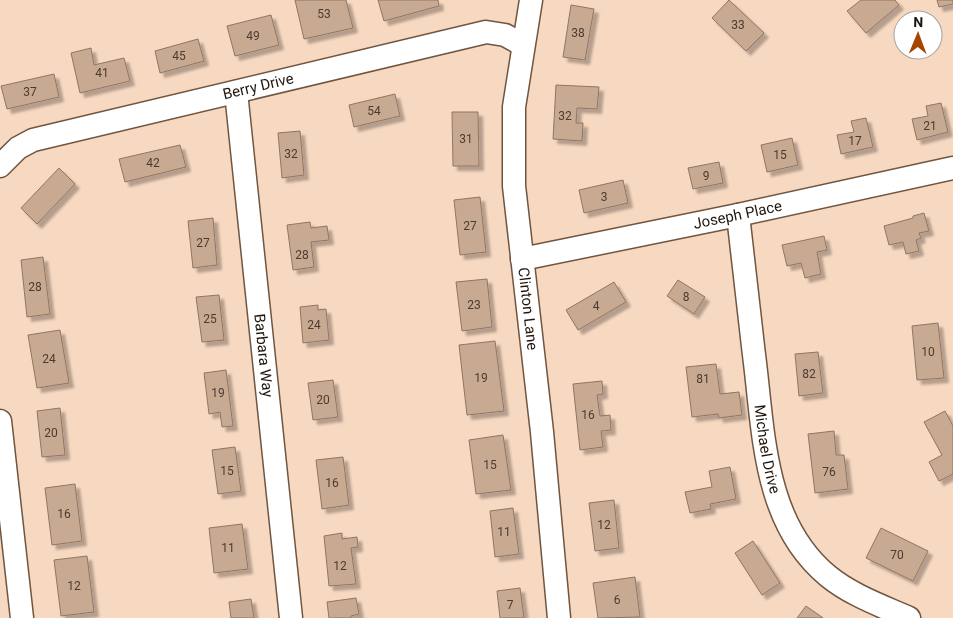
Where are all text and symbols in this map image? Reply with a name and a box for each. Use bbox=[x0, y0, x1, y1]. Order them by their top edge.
house number: 53 bbox=[317, 7, 331, 21]
north arrow bbox=[893, 10, 943, 60]
text: N bbox=[913, 14, 923, 30]
house number: 33 bbox=[731, 18, 745, 32]
house number: 38 bbox=[571, 26, 585, 40]
house number: 49 bbox=[246, 29, 260, 43]
house number: 45 bbox=[172, 49, 186, 63]
house number: 41 bbox=[95, 66, 109, 80]
street label: Berry Drive bbox=[221, 69, 295, 103]
house number: 37 bbox=[23, 85, 37, 99]
house number: 54 bbox=[367, 104, 381, 118]
house number: 32 bbox=[558, 109, 572, 123]
house number: 21 bbox=[923, 119, 937, 133]
house number: 31 bbox=[459, 132, 473, 146]
house number: 17 bbox=[848, 134, 862, 148]
house number: 32 bbox=[284, 147, 298, 161]
house number: 15 bbox=[773, 148, 787, 162]
house number: 42 bbox=[146, 156, 160, 170]
house number: 9 bbox=[703, 169, 709, 183]
house number: 3 bbox=[601, 190, 607, 204]
street label: Joseph Place bbox=[692, 197, 784, 233]
house number: 27 bbox=[463, 219, 477, 233]
house number: 27 bbox=[196, 236, 210, 250]
house number: 28 bbox=[295, 248, 309, 262]
street label: Clinton Lane bbox=[514, 266, 542, 351]
house number: 28 bbox=[28, 280, 42, 294]
house number: 8 bbox=[683, 290, 690, 304]
house number: 23 bbox=[467, 298, 481, 312]
house number: 4 bbox=[593, 299, 600, 313]
house number: 25 bbox=[203, 312, 217, 326]
street label: Barbara Way bbox=[250, 313, 277, 398]
house number: 24 bbox=[307, 318, 321, 332]
house number: 10 bbox=[921, 345, 935, 359]
house number: 24 bbox=[42, 352, 56, 366]
house number: 82 bbox=[802, 367, 816, 381]
house number: 19 bbox=[474, 371, 488, 385]
house number: 81 bbox=[696, 372, 710, 386]
house number: 19 bbox=[211, 386, 225, 400]
house number: 20 bbox=[316, 393, 330, 407]
street label: Michael Drive bbox=[751, 404, 784, 496]
house number: 16 bbox=[581, 408, 595, 422]
house number: 20 bbox=[44, 426, 58, 440]
house number: 15 bbox=[483, 458, 497, 472]
house number: 15 bbox=[220, 464, 234, 478]
house number: 76 bbox=[822, 465, 836, 479]
house number: 16 bbox=[325, 476, 339, 490]
house number: 16 bbox=[57, 507, 71, 521]
house number: 12 bbox=[597, 518, 611, 532]
house number: 11 bbox=[497, 525, 511, 539]
house number: 11 bbox=[221, 541, 235, 555]
house number: 70 bbox=[890, 548, 904, 562]
house number: 12 bbox=[333, 559, 347, 573]
house number: 12 bbox=[67, 579, 81, 593]
house number: 6 bbox=[614, 593, 621, 607]
house number: 7 bbox=[507, 598, 514, 612]

